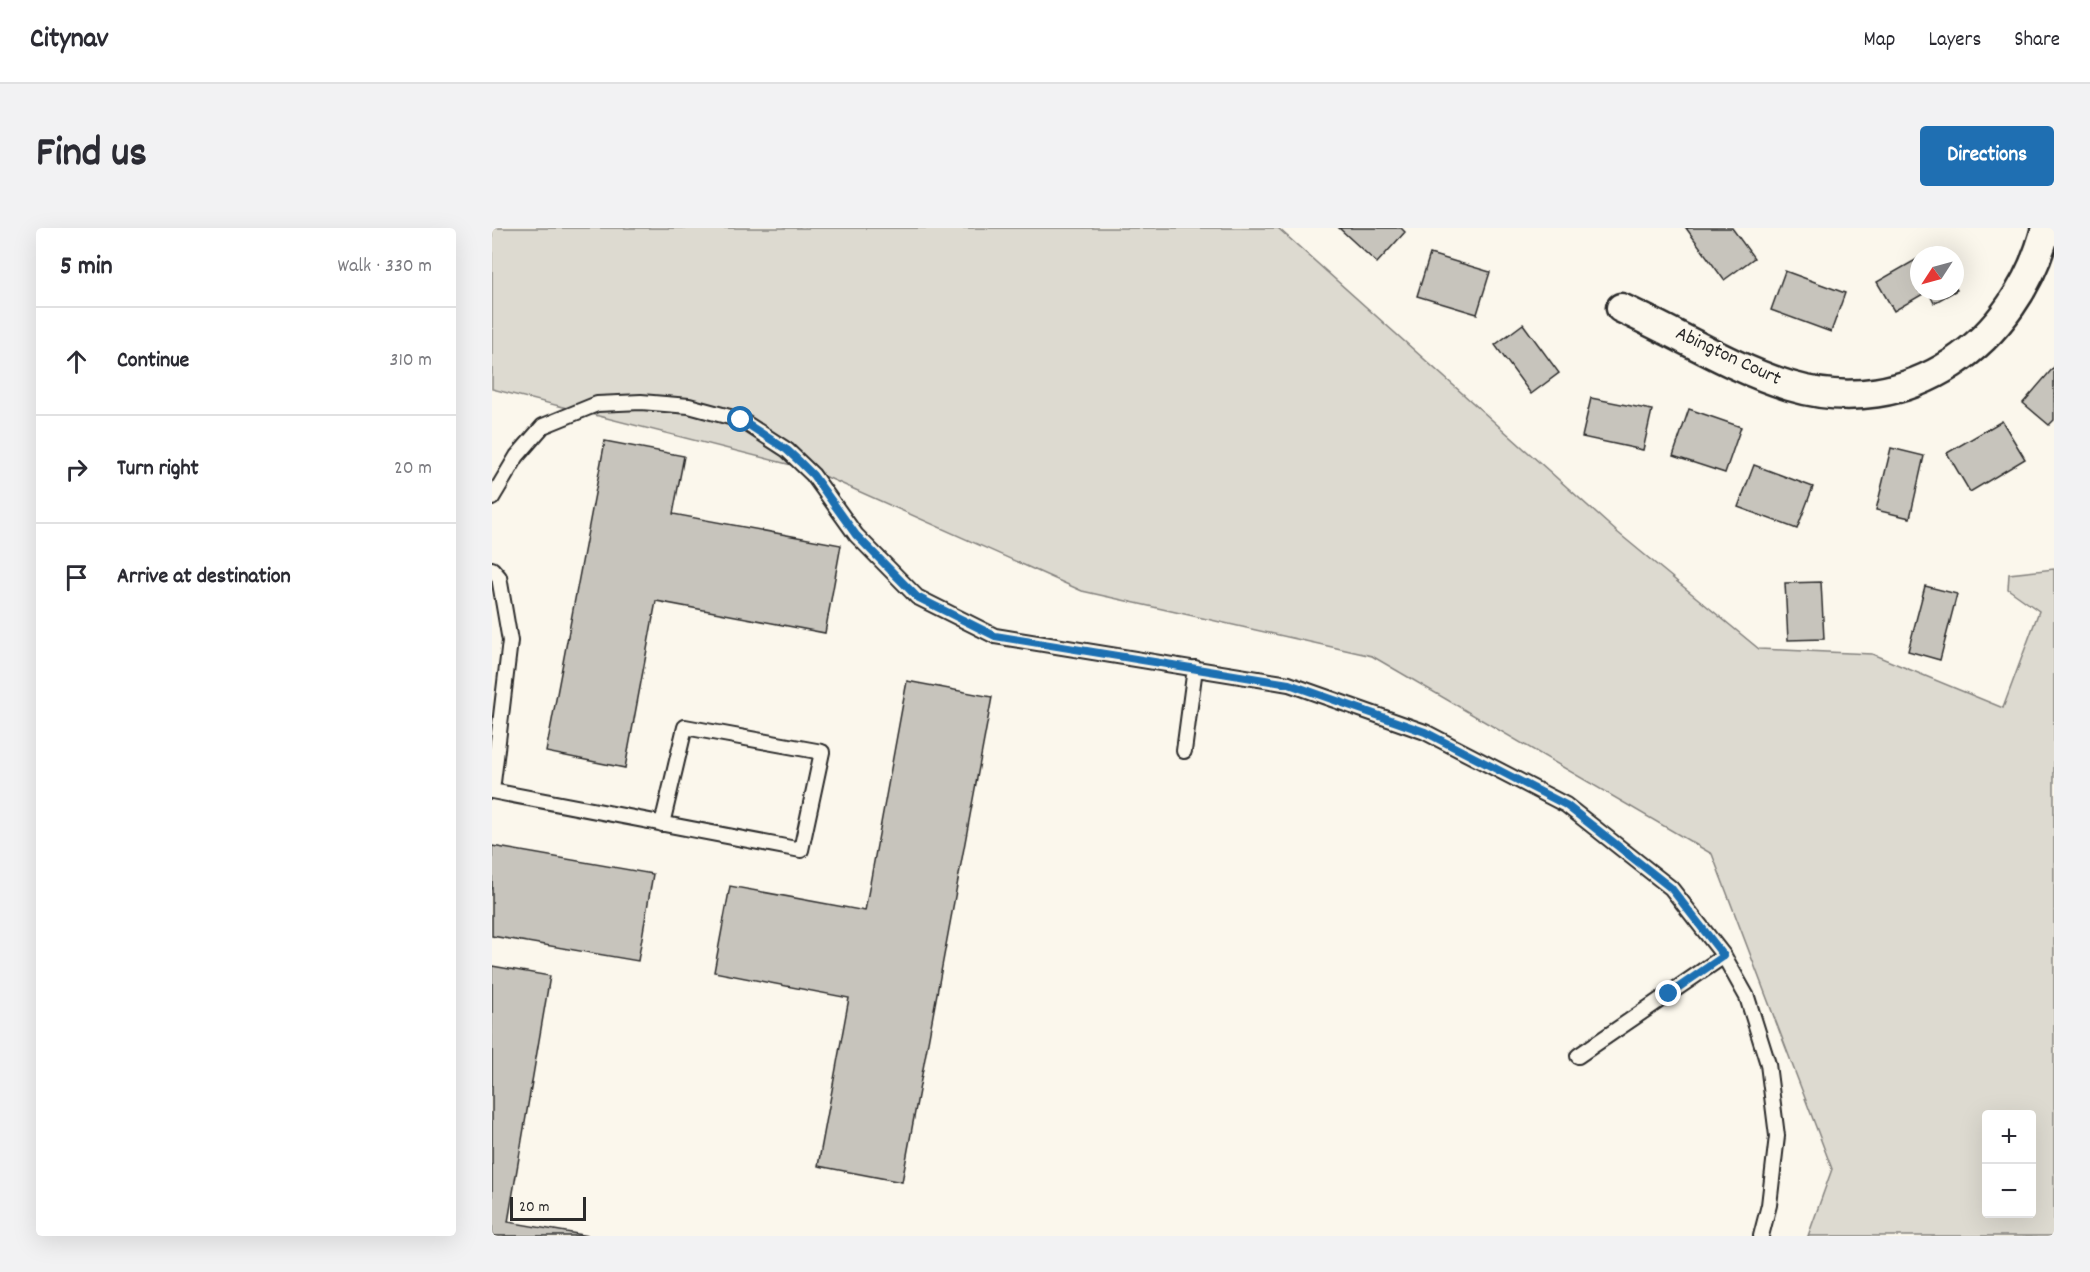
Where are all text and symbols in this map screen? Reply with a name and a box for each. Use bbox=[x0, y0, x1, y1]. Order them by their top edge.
text: Citynav bbox=[30, 21, 108, 61]
text: Map bbox=[1864, 26, 1895, 56]
text: Layers bbox=[1928, 26, 1981, 56]
text: Share bbox=[2014, 26, 2060, 56]
text: Find us bbox=[36, 126, 147, 186]
button: Directions bbox=[1920, 126, 2054, 186]
north arrow bbox=[1910, 246, 1964, 300]
text: 5 min bbox=[60, 249, 113, 286]
text: Walk · 330 m bbox=[337, 253, 432, 281]
street label: Abington Court bbox=[1671, 320, 1785, 394]
icon: ahead bbox=[60, 345, 93, 378]
text: Continue bbox=[117, 346, 189, 377]
text: 310 m bbox=[390, 347, 432, 375]
route start bbox=[727, 406, 753, 432]
icon: right bbox=[60, 453, 93, 486]
text: Turn right bbox=[117, 454, 199, 485]
text: 20 m bbox=[394, 455, 432, 483]
icon: arrive bbox=[60, 561, 93, 594]
text: Arrive at destination bbox=[117, 562, 291, 593]
route end bbox=[1655, 980, 1681, 1006]
map controls bbox=[1982, 1110, 2036, 1218]
button: + bbox=[1982, 1110, 2036, 1164]
button: − bbox=[1982, 1164, 2036, 1218]
scale bar bbox=[510, 1194, 586, 1222]
text: 20 m bbox=[519, 1196, 549, 1219]

